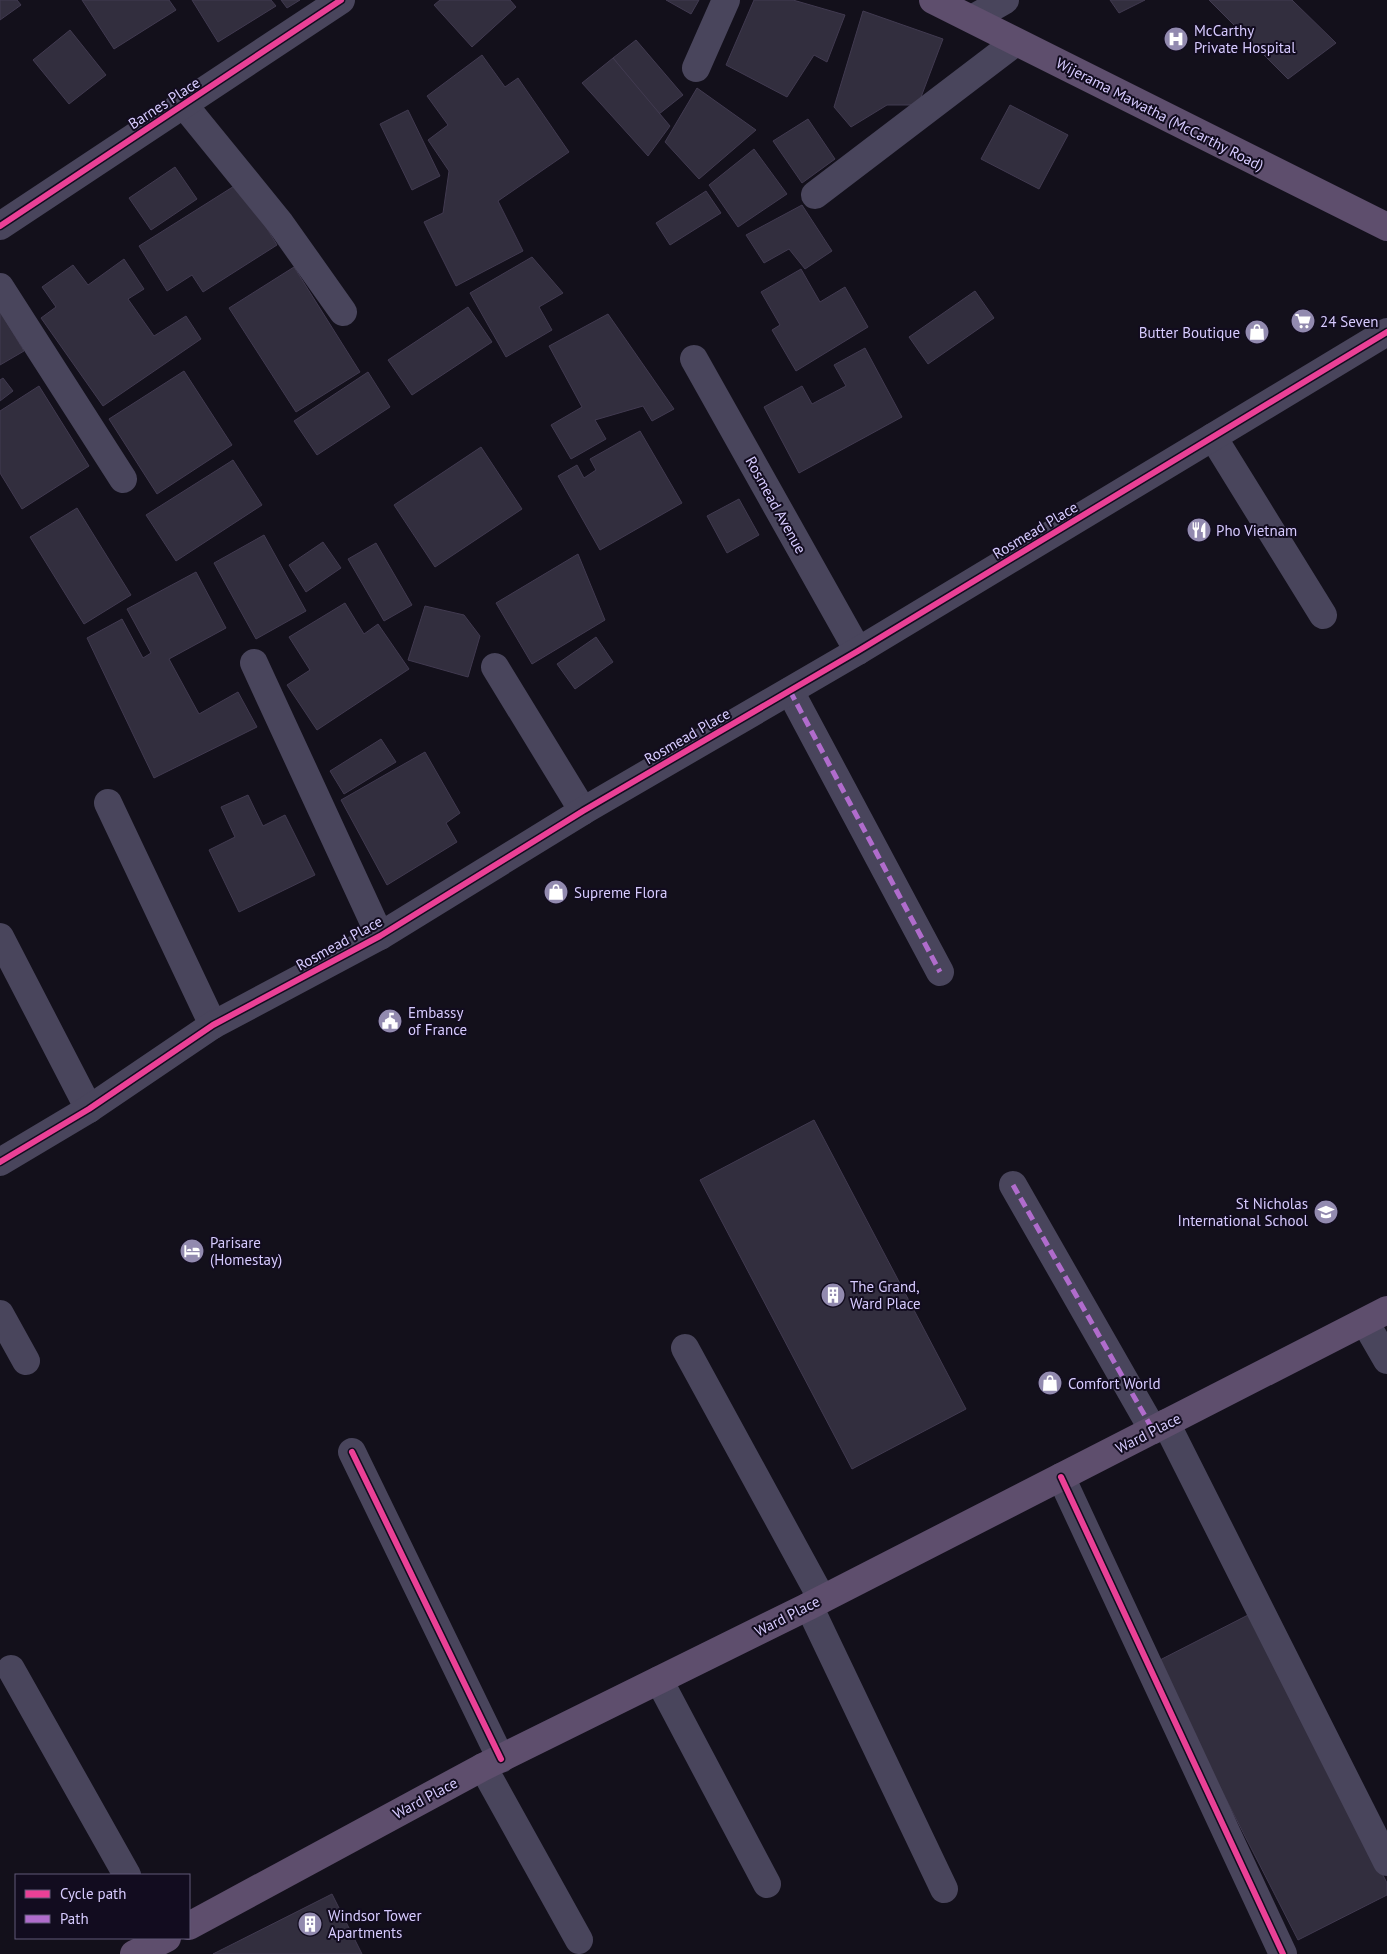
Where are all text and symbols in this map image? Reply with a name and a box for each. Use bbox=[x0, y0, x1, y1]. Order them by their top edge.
place label: McCarthy Private Hospital bbox=[1194, 21, 1296, 57]
hospital icon: McCarthy Private Hospital bbox=[1163, 26, 1189, 52]
street label: Wijerama Mawatha (McCarthy Road) bbox=[1053, 53, 1267, 175]
street label: Barnes Place bbox=[125, 73, 203, 133]
supermarket icon: 24 Seven bbox=[1290, 308, 1316, 334]
place label: 24 Seven bbox=[1320, 312, 1379, 331]
shop icon: Butter Boutique bbox=[1244, 319, 1270, 345]
place label: Butter Boutique bbox=[1139, 323, 1240, 342]
street label: Rosmead Avenue bbox=[741, 453, 811, 557]
street label: Rosmead Place bbox=[989, 497, 1081, 563]
restaurant icon: Pho Vietnam bbox=[1186, 517, 1212, 543]
place label: Pho Vietnam bbox=[1216, 521, 1297, 540]
street label: Rosmead Place bbox=[641, 704, 733, 768]
shop icon: Supreme Flora bbox=[543, 879, 569, 905]
place label: Supreme Flora bbox=[574, 883, 667, 902]
street label: Rosmead Place bbox=[292, 911, 386, 975]
place label: Embassy of France bbox=[408, 1003, 467, 1039]
public building icon: Embassy of France bbox=[377, 1008, 403, 1034]
place label: St Nicholas International School bbox=[1178, 1194, 1309, 1230]
school or university icon: St Nicholas International School bbox=[1313, 1199, 1339, 1225]
place label: Parisare (Homestay) bbox=[210, 1233, 282, 1269]
hotel icon: Parisare (Homestay) bbox=[179, 1238, 205, 1264]
place label: The Grand, Ward Place bbox=[850, 1277, 921, 1313]
building icon: The Grand, Ward Place bbox=[820, 1282, 846, 1308]
shop icon: Comfort World bbox=[1037, 1370, 1063, 1396]
place label: Comfort World bbox=[1068, 1374, 1161, 1393]
street label: Ward Place bbox=[1112, 1408, 1184, 1458]
street label: Ward Place bbox=[751, 1591, 823, 1641]
street label: Ward Place bbox=[389, 1773, 461, 1823]
legend bbox=[15, 1874, 190, 1939]
text: Cycle path bbox=[60, 1884, 126, 1903]
place label: Windsor Tower Apartments bbox=[328, 1906, 422, 1942]
text: Path bbox=[60, 1909, 89, 1928]
building icon: Windsor Tower Apartments bbox=[297, 1911, 323, 1937]

